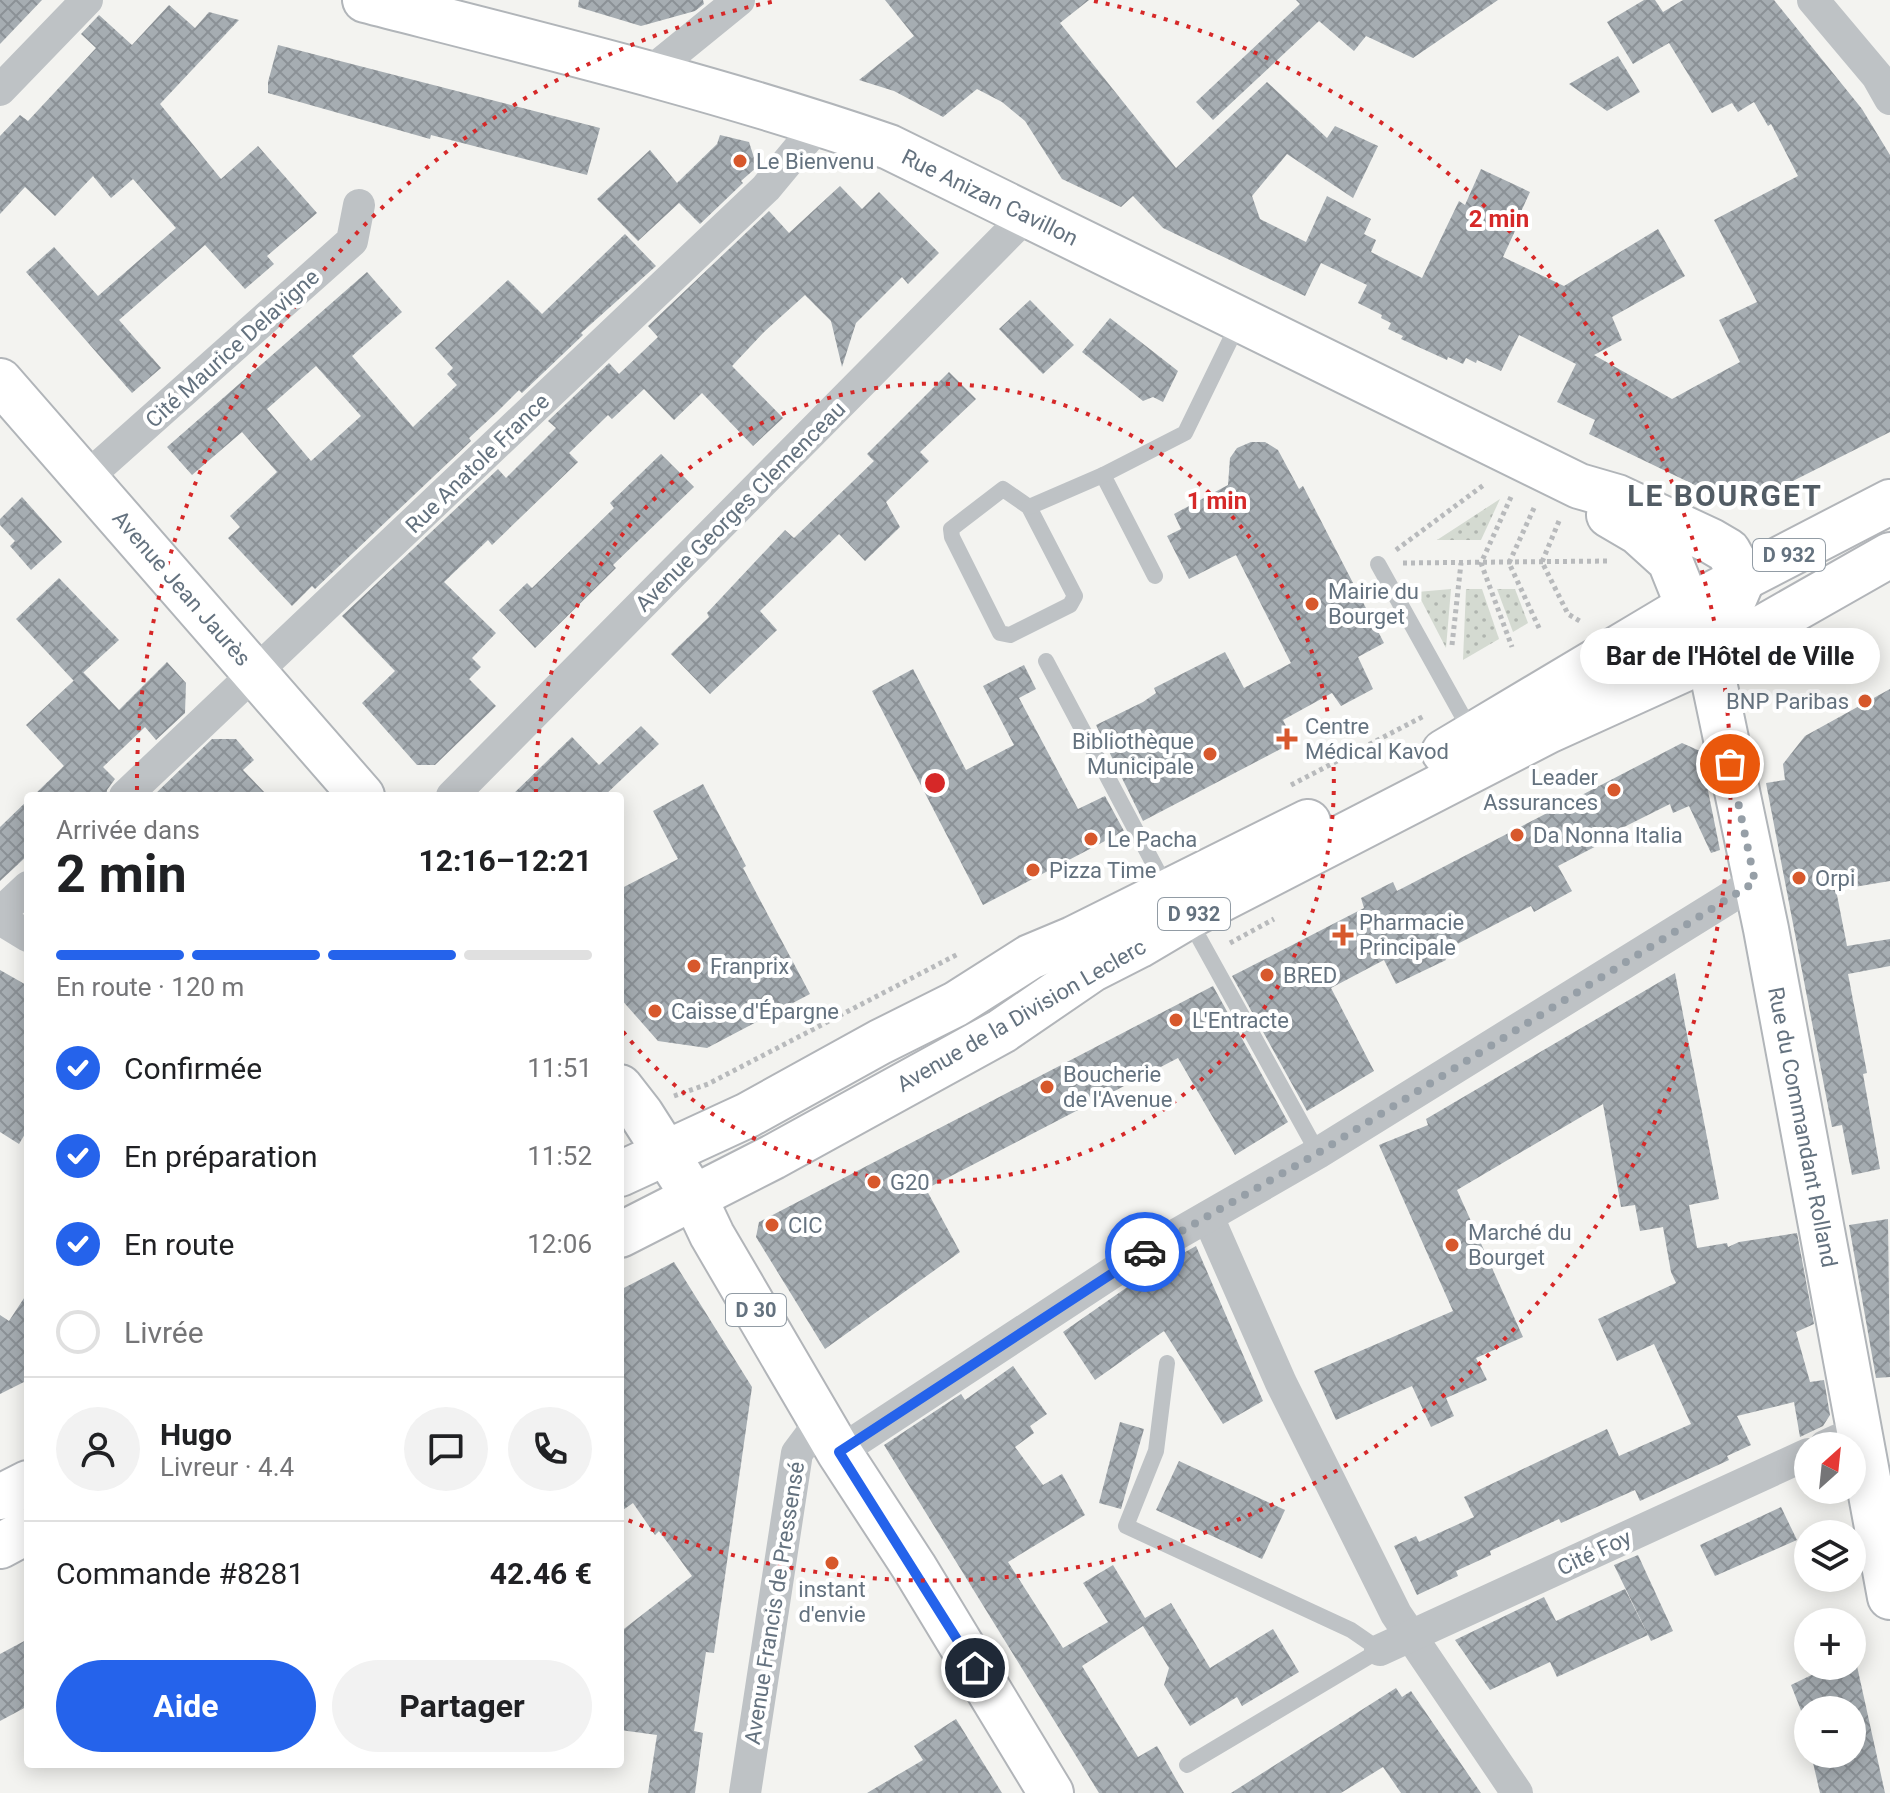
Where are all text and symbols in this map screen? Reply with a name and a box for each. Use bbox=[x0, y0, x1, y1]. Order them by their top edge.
street label: Rue Anizan Cavillon bbox=[898, 144, 1082, 251]
place label: Le Bienvenu bbox=[756, 149, 874, 174]
marker: Le Bienvenu bbox=[731, 152, 749, 170]
text: 2 min bbox=[1469, 205, 1529, 233]
street label: Cité Maurice Delavigne bbox=[141, 264, 324, 433]
street label: Rue Anatole France bbox=[401, 389, 554, 538]
street label: Avenue Georges Clemenceau bbox=[630, 396, 850, 616]
district label: LE BOURGET bbox=[1627, 478, 1823, 513]
text: 1 min bbox=[1187, 487, 1247, 515]
street label: Avenue Jean Jaurès bbox=[107, 506, 256, 671]
road number: D 932 bbox=[1753, 539, 1825, 571]
place label: Mairie du Bourget bbox=[1328, 579, 1419, 629]
marker: Mairie du Bourget bbox=[1303, 595, 1321, 613]
callout: Bar de l'Hôtel de Ville bbox=[1580, 628, 1880, 684]
text: Bar de l'Hôtel de Ville bbox=[1606, 641, 1854, 671]
place label: BNP Paribas bbox=[1726, 689, 1849, 714]
marker: BNP Paribas bbox=[1856, 692, 1874, 710]
place label: Centre Médical Kavod bbox=[1305, 714, 1449, 764]
marker: Centre Médical Kavod bbox=[1276, 728, 1298, 750]
place label: Bibliothèque Municipale bbox=[1072, 729, 1194, 779]
pin bbox=[1696, 730, 1764, 798]
icon: bag bbox=[1708, 742, 1752, 786]
marker: Bibliothèque Municipale bbox=[1201, 745, 1219, 763]
place label: Leader Assurances bbox=[1483, 765, 1599, 815]
centre of rings bbox=[921, 769, 949, 797]
marker: Leader Assurances bbox=[1605, 781, 1623, 799]
text: Arrivée dans bbox=[56, 815, 200, 845]
place label: Da Nonna Italia bbox=[1533, 823, 1683, 848]
marker: Da Nonna Italia bbox=[1508, 826, 1526, 844]
place label: Le Pacha bbox=[1107, 827, 1197, 852]
marker: Le Pacha bbox=[1082, 830, 1100, 848]
text: 12:16–12:21 bbox=[418, 843, 592, 878]
text: 2 min bbox=[56, 844, 187, 905]
place label: Pizza Time bbox=[1049, 858, 1157, 883]
marker: Pizza Time bbox=[1024, 861, 1042, 879]
place label: Orpi bbox=[1815, 866, 1855, 891]
marker: Orpi bbox=[1790, 869, 1808, 887]
road number: D 932 bbox=[1158, 898, 1230, 930]
place label: Pharmacie Principale bbox=[1359, 910, 1464, 960]
marker: Pharmacie Principale bbox=[1334, 926, 1352, 944]
street label: Avenue de la Division Leclerc bbox=[892, 934, 1150, 1097]
place label: Franprix bbox=[710, 954, 789, 979]
marker: Franprix bbox=[685, 957, 703, 975]
place label: BRED bbox=[1283, 963, 1337, 988]
marker: BRED bbox=[1258, 966, 1276, 984]
text: En route · 120 m bbox=[56, 972, 244, 1002]
street label: Rue du Commandant Rolland bbox=[1763, 985, 1842, 1269]
place label: Caisse d'Épargne bbox=[671, 999, 839, 1024]
marker: Caisse d'Épargne bbox=[646, 1002, 664, 1020]
place label: L'Entracte bbox=[1192, 1008, 1289, 1033]
marker: L'Entracte bbox=[1167, 1011, 1185, 1029]
icon: check bbox=[56, 1046, 100, 1090]
text: Confirmée bbox=[124, 1051, 262, 1086]
text: 11:51 bbox=[527, 1053, 592, 1083]
place label: Boucherie de l'Avenue bbox=[1063, 1062, 1172, 1112]
marker: Boucherie de l'Avenue bbox=[1038, 1078, 1056, 1096]
icon: check bbox=[56, 1134, 100, 1178]
text: En préparation bbox=[124, 1139, 318, 1174]
text: 11:52 bbox=[527, 1141, 592, 1171]
place label: G20 bbox=[890, 1170, 930, 1195]
marker: G20 bbox=[865, 1173, 883, 1191]
courier bbox=[1105, 1212, 1185, 1292]
place label: CIC bbox=[788, 1213, 823, 1238]
marker: CIC bbox=[763, 1216, 781, 1234]
place label: Marché du Bourget bbox=[1468, 1220, 1572, 1270]
icon: check bbox=[56, 1222, 100, 1266]
text: En route bbox=[124, 1227, 234, 1262]
text: 12:06 bbox=[527, 1229, 592, 1259]
icon: car bbox=[1123, 1230, 1167, 1274]
marker: Marché du Bourget bbox=[1443, 1236, 1461, 1254]
road number: D 30 bbox=[726, 1294, 786, 1326]
text: Livrée bbox=[124, 1315, 204, 1350]
button: person bbox=[56, 1407, 140, 1491]
button: chat bbox=[404, 1407, 488, 1491]
button: phone bbox=[508, 1407, 592, 1491]
text: Hugo bbox=[160, 1417, 232, 1452]
north arrow bbox=[1794, 1432, 1866, 1504]
map controls bbox=[1794, 1432, 1866, 1768]
text: Livreur · 4.4 bbox=[160, 1452, 294, 1482]
street label: Avenue Francis de Pressensé bbox=[740, 1460, 809, 1746]
button: layers bbox=[1794, 1520, 1866, 1592]
street label: Cité Foy bbox=[1553, 1524, 1636, 1580]
marker: instant d'envie bbox=[823, 1554, 841, 1572]
text: Commande #8281 bbox=[56, 1556, 304, 1591]
text: 42.46 € bbox=[490, 1556, 592, 1591]
place label: instant d'envie bbox=[798, 1577, 866, 1627]
button: + bbox=[1794, 1608, 1866, 1680]
pin bbox=[941, 1634, 1009, 1702]
icon: home bbox=[953, 1646, 997, 1690]
button: Aide bbox=[56, 1660, 316, 1752]
button: Partager bbox=[332, 1660, 592, 1752]
button: − bbox=[1794, 1696, 1866, 1768]

